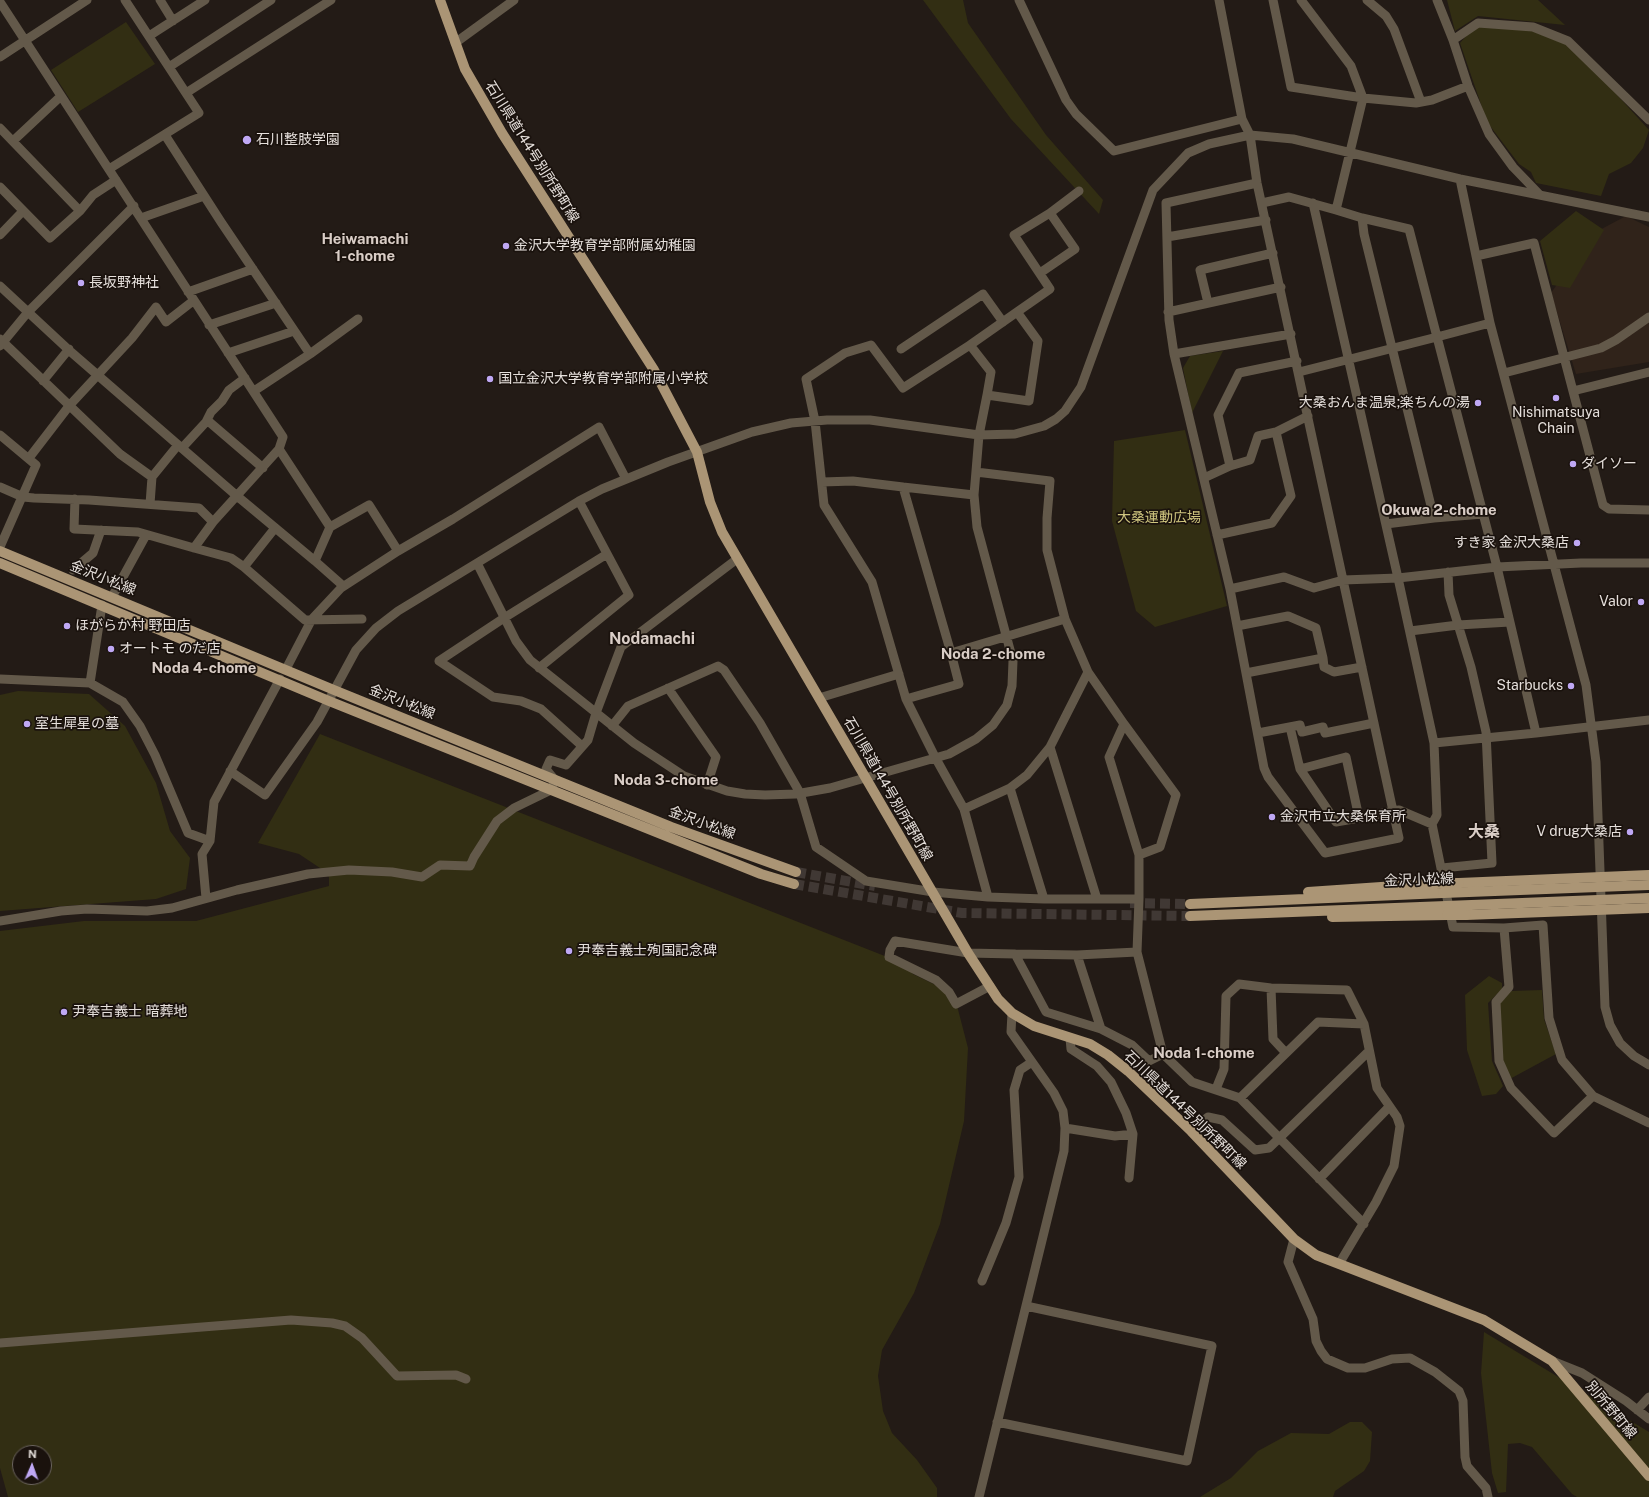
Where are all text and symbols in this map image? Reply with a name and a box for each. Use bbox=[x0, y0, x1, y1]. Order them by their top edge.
street label: 石川県道144号別所野町線 bbox=[482, 78, 582, 226]
place label: 石川整肢学園 bbox=[256, 132, 340, 148]
marker: 石川整肢学園 bbox=[241, 134, 253, 146]
district label: Heiwamachi 1-chome bbox=[322, 230, 408, 265]
place label: 金沢大学教育学部附属幼稚園 bbox=[514, 238, 696, 254]
marker: 金沢大学教育学部附属幼稚園 bbox=[501, 241, 511, 251]
place label: 長坂野神社 bbox=[89, 275, 159, 291]
marker: 長坂野神社 bbox=[76, 278, 86, 288]
place label: 国立金沢大学教育学部附属小学校 bbox=[498, 371, 708, 387]
marker: 国立金沢大学教育学部附属小学校 bbox=[485, 374, 495, 384]
marker: Nishimatsuya Chain bbox=[1551, 393, 1561, 403]
place label: 大桑おんま温泉;楽ちんの湯 bbox=[1299, 395, 1470, 411]
marker: 大桑おんま温泉;楽ちんの湯 bbox=[1473, 398, 1483, 408]
place label: Nishimatsuya Chain bbox=[1512, 405, 1600, 438]
place label: ダイソー bbox=[1581, 456, 1637, 472]
marker: ダイソー bbox=[1568, 459, 1578, 469]
district label: Okuwa 2-chome bbox=[1381, 501, 1497, 519]
park label: 大桑運動広場 bbox=[1117, 510, 1201, 526]
place label: すき家 金沢大桑店 bbox=[1454, 535, 1569, 551]
marker: すき家 金沢大桑店 bbox=[1572, 538, 1582, 548]
street label: 金沢小松線 bbox=[67, 557, 139, 599]
place label: Valor bbox=[1599, 594, 1633, 610]
marker: Valor bbox=[1636, 597, 1646, 607]
place label: ほがらか村 野田店 bbox=[75, 618, 190, 634]
marker: ほがらか村 野田店 bbox=[62, 621, 72, 631]
district label: Nodamachi bbox=[609, 629, 695, 649]
place label: オートモ のだ店 bbox=[119, 641, 220, 657]
marker: オートモ のだ店 bbox=[106, 644, 116, 654]
district label: Noda 2-chome bbox=[941, 645, 1045, 663]
district label: Noda 4-chome bbox=[152, 659, 256, 677]
place label: Starbucks bbox=[1497, 678, 1563, 694]
street label: 金沢小松線 bbox=[366, 681, 438, 723]
marker: Starbucks bbox=[1566, 681, 1576, 691]
street label: 石川県道144号別所野町線 bbox=[840, 714, 936, 864]
place label: 室生犀星の墓 bbox=[35, 716, 119, 732]
marker: 室生犀星の墓 bbox=[22, 719, 32, 729]
district label: Noda 3-chome bbox=[614, 771, 718, 789]
street label: 金沢小松線 bbox=[666, 803, 738, 843]
place label: 金沢市立大桑保育所 bbox=[1280, 809, 1406, 825]
marker: 金沢市立大桑保育所 bbox=[1267, 812, 1277, 822]
district label: 大桑 bbox=[1468, 822, 1500, 842]
place label: V drug大桑店 bbox=[1536, 824, 1622, 840]
marker: V drug大桑店 bbox=[1625, 827, 1635, 837]
street label: 金沢小松線 bbox=[1384, 870, 1454, 890]
place label: 尹奉吉義士殉国記念碑 bbox=[577, 943, 717, 959]
marker: 尹奉吉義士殉国記念碑 bbox=[564, 946, 574, 956]
place label: 尹奉吉義士 暗葬地 bbox=[72, 1004, 187, 1020]
marker: 尹奉吉義士 暗葬地 bbox=[59, 1007, 69, 1017]
district label: Noda 1-chome bbox=[1153, 1044, 1255, 1062]
street label: 石川県道144号別所野町線 bbox=[1120, 1047, 1250, 1173]
street label: 別所野町線 bbox=[1582, 1378, 1640, 1442]
north arrow bbox=[12, 1445, 52, 1485]
text: N bbox=[28, 1448, 37, 1460]

